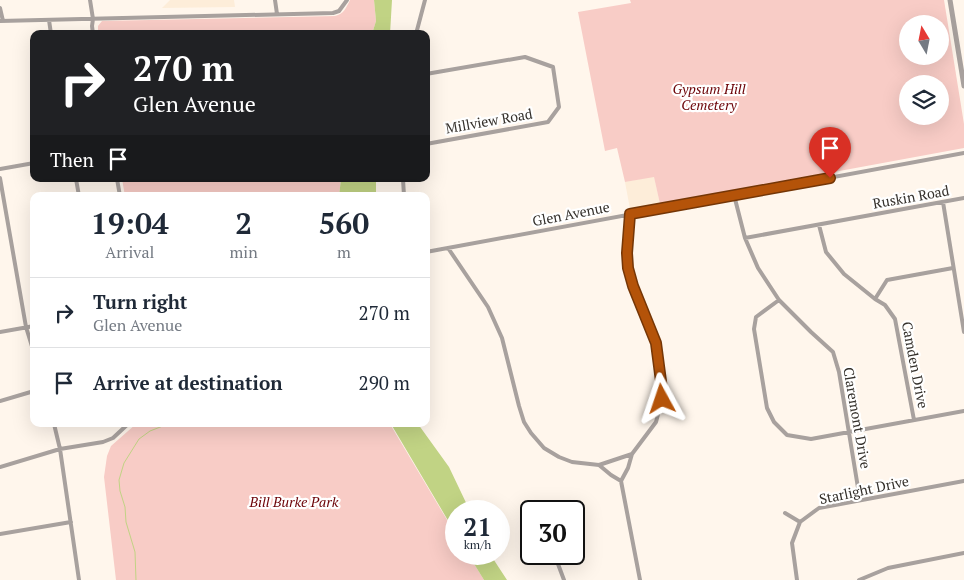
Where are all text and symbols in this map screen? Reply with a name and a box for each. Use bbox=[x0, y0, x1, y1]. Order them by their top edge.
north arrow bbox=[899, 15, 949, 65]
map controls bbox=[899, 15, 949, 125]
text: 270 m bbox=[133, 45, 234, 91]
icon: right bbox=[50, 50, 115, 115]
button: layers bbox=[899, 75, 949, 125]
park label: Gypsum Hill Cemetery bbox=[672, 79, 746, 114]
text: Glen Avenue bbox=[133, 89, 256, 118]
street label: Millview Road bbox=[444, 103, 534, 137]
pin bbox=[809, 127, 851, 178]
icon: arrive bbox=[816, 134, 844, 162]
icon: arrive bbox=[104, 145, 132, 173]
text: Then bbox=[50, 147, 94, 172]
street label: Ruskin Road bbox=[871, 180, 951, 213]
street label: Glen Avenue bbox=[531, 197, 611, 230]
text: 19:04 bbox=[91, 203, 169, 243]
text: 2 bbox=[235, 203, 252, 243]
text: 560 bbox=[318, 203, 369, 243]
text: Arrival bbox=[105, 241, 154, 263]
text: min bbox=[230, 241, 258, 263]
text: m bbox=[337, 241, 351, 263]
text: Turn right bbox=[93, 289, 187, 314]
icon: right bbox=[50, 299, 78, 327]
text: 270 m bbox=[359, 300, 410, 325]
text: Glen Avenue bbox=[93, 314, 182, 336]
street label: Camden Drive bbox=[898, 320, 933, 410]
street label: Claremont Drive bbox=[839, 366, 876, 470]
icon: arrive bbox=[50, 369, 78, 397]
text: Arrive at destination bbox=[93, 370, 282, 395]
text: 290 m bbox=[359, 370, 410, 395]
position arrow bbox=[635, 372, 687, 424]
street label: Starlight Drive bbox=[817, 471, 910, 508]
park label: Bill Burke Park bbox=[249, 492, 339, 511]
speed limit sign: 30 bbox=[520, 500, 585, 565]
text: 21 bbox=[463, 510, 492, 543]
text: km/h bbox=[464, 537, 491, 552]

